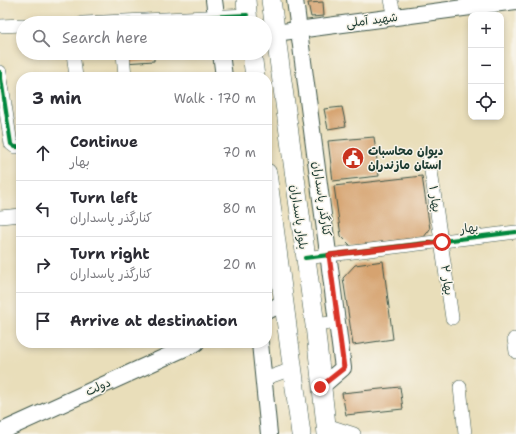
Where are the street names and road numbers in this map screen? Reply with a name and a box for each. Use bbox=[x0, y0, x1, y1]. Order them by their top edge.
street label: شهید آملی bbox=[345, 9, 399, 31]
street label: کنارگذر پاسداران bbox=[309, 160, 335, 238]
street label: بلوار پاسداران bbox=[287, 184, 311, 250]
street label: بهار ۱ bbox=[425, 185, 445, 213]
street label: بهار bbox=[458, 219, 479, 237]
street label: بهار ۲ bbox=[437, 264, 457, 296]
street label: دولت bbox=[83, 374, 113, 400]

